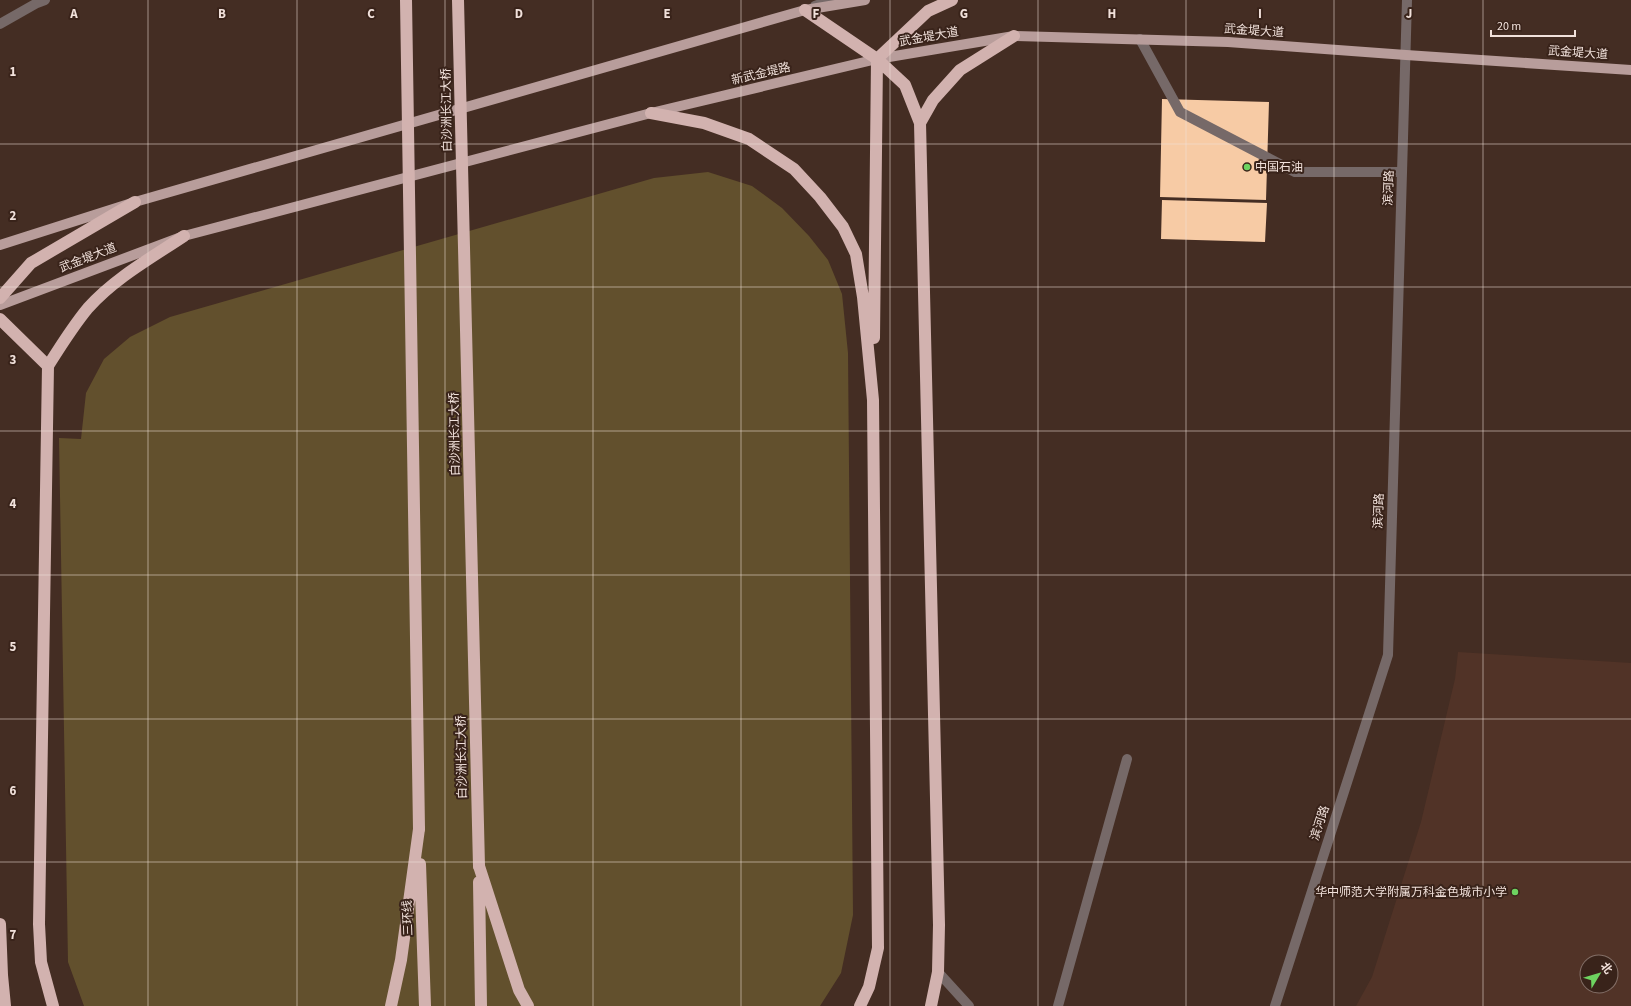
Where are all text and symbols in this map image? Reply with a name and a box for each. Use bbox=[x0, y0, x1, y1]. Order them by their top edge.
text: A bbox=[69, 5, 78, 23]
text: B bbox=[218, 5, 226, 23]
text: C bbox=[367, 5, 375, 23]
text: D bbox=[515, 5, 523, 23]
text: E bbox=[663, 5, 671, 23]
text: F bbox=[813, 5, 820, 23]
text: G bbox=[960, 5, 968, 23]
text: H bbox=[1108, 5, 1116, 23]
text: I bbox=[1258, 5, 1262, 23]
text: J bbox=[1406, 5, 1412, 23]
scale bar bbox=[1491, 12, 1575, 38]
text: 20 m bbox=[1497, 18, 1521, 35]
street label: 武金堤大道 bbox=[1223, 20, 1285, 42]
street label: 武金堤大道 bbox=[898, 23, 960, 51]
street label: 武金堤大道 bbox=[1547, 42, 1609, 64]
street label: 新武金堤路 bbox=[730, 59, 792, 89]
text: 1 bbox=[10, 63, 17, 81]
street label: 白沙洲长江大桥 bbox=[438, 68, 456, 152]
place label: 中国石油 bbox=[1255, 159, 1303, 176]
marker: 中国石油 bbox=[1242, 162, 1252, 172]
street label: 滨河路 bbox=[1380, 170, 1398, 206]
text: 2 bbox=[10, 207, 17, 225]
street label: 武金堤大道 bbox=[57, 239, 119, 277]
text: 3 bbox=[10, 351, 17, 369]
street label: 白沙洲长江大桥 bbox=[446, 392, 464, 476]
street label: 滨河路 bbox=[1370, 493, 1388, 529]
text: 4 bbox=[10, 495, 17, 513]
text: 5 bbox=[10, 638, 17, 656]
street label: 白沙洲长江大桥 bbox=[453, 715, 471, 799]
text: 6 bbox=[10, 782, 17, 800]
street label: 滨河路 bbox=[1306, 803, 1334, 843]
place label: 华中师范大学附属万科金色城市小学 bbox=[1315, 884, 1507, 901]
marker: 华中师范大学附属万科金色城市小学 bbox=[1510, 887, 1520, 897]
street label: 三环线 bbox=[399, 900, 417, 936]
text: 7 bbox=[10, 926, 17, 944]
north arrow bbox=[1579, 954, 1619, 994]
text: 北 bbox=[1597, 959, 1616, 977]

